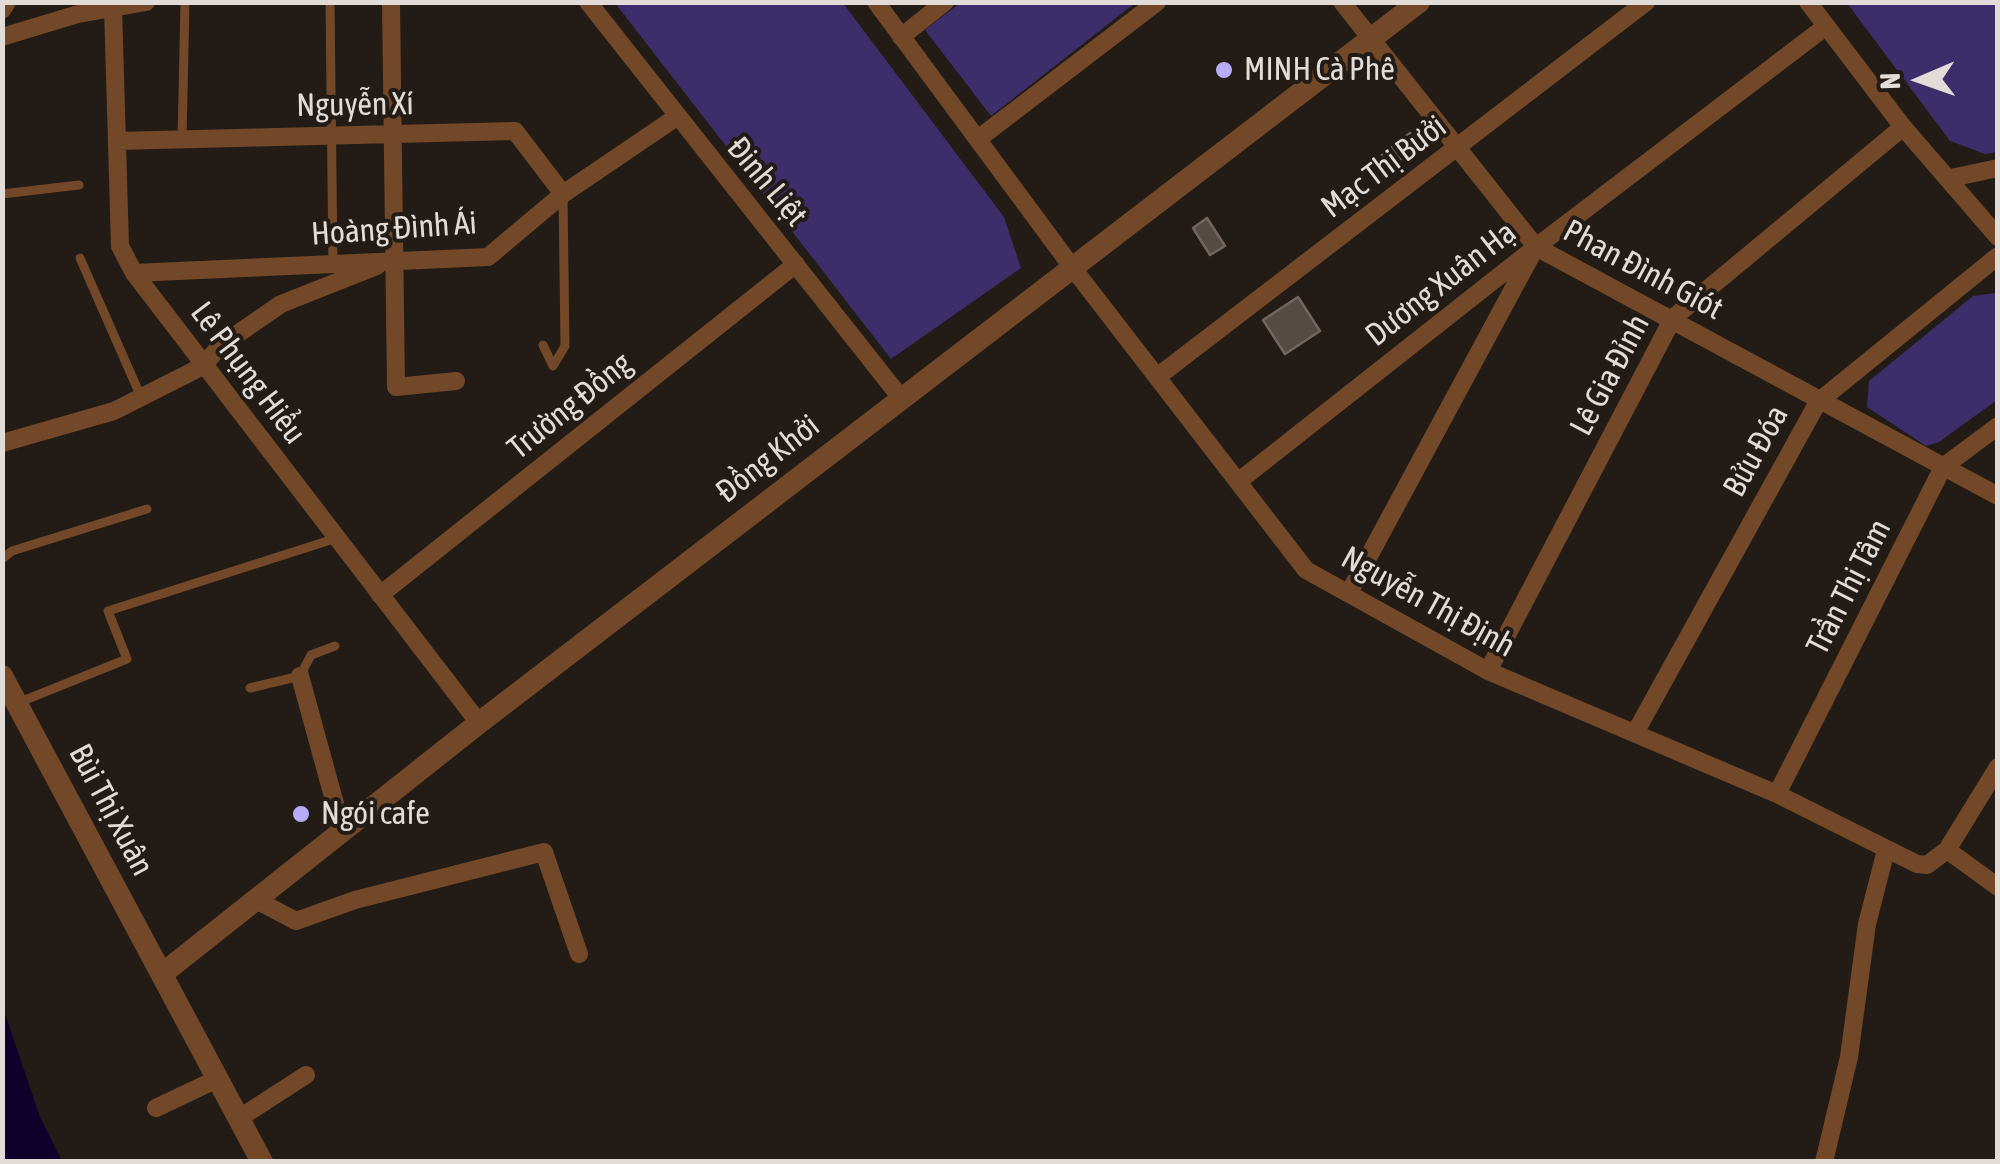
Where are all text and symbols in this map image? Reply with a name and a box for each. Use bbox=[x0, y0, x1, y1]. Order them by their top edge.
north arrow bbox=[1870, 30, 1970, 130]
place label: MINH Cà Phê bbox=[1244, 51, 1395, 89]
marker: MINH Cà Phê bbox=[1213, 59, 1235, 81]
text: N bbox=[1874, 72, 1906, 90]
street label: Nguyễn Xí bbox=[296, 85, 414, 125]
street label: Mạc Thị Bưởi bbox=[1314, 108, 1454, 226]
street label: Đinh Liệt bbox=[719, 130, 815, 234]
street label: Hoàng Đình Ái bbox=[310, 204, 478, 254]
street label: Phan Đình Giót bbox=[1557, 212, 1729, 328]
street label: Dương Xuân Hạ bbox=[1358, 213, 1524, 355]
street label: Lê Phụng Hiểu bbox=[182, 295, 314, 451]
street label: Lê Gia Đỉnh bbox=[1562, 308, 1658, 442]
street label: Trường Đồng bbox=[500, 345, 640, 467]
street label: Bửu Đóa bbox=[1715, 399, 1797, 503]
street label: Đồng Khởi bbox=[709, 407, 827, 511]
street label: Trần Thị Tâm bbox=[1799, 513, 1899, 661]
street label: Nguyễn Thị Định bbox=[1335, 539, 1521, 665]
street label: Bùi Thị Xuân bbox=[60, 738, 162, 882]
place label: Ngói cafe bbox=[321, 795, 430, 833]
marker: Ngói cafe bbox=[290, 803, 312, 825]

